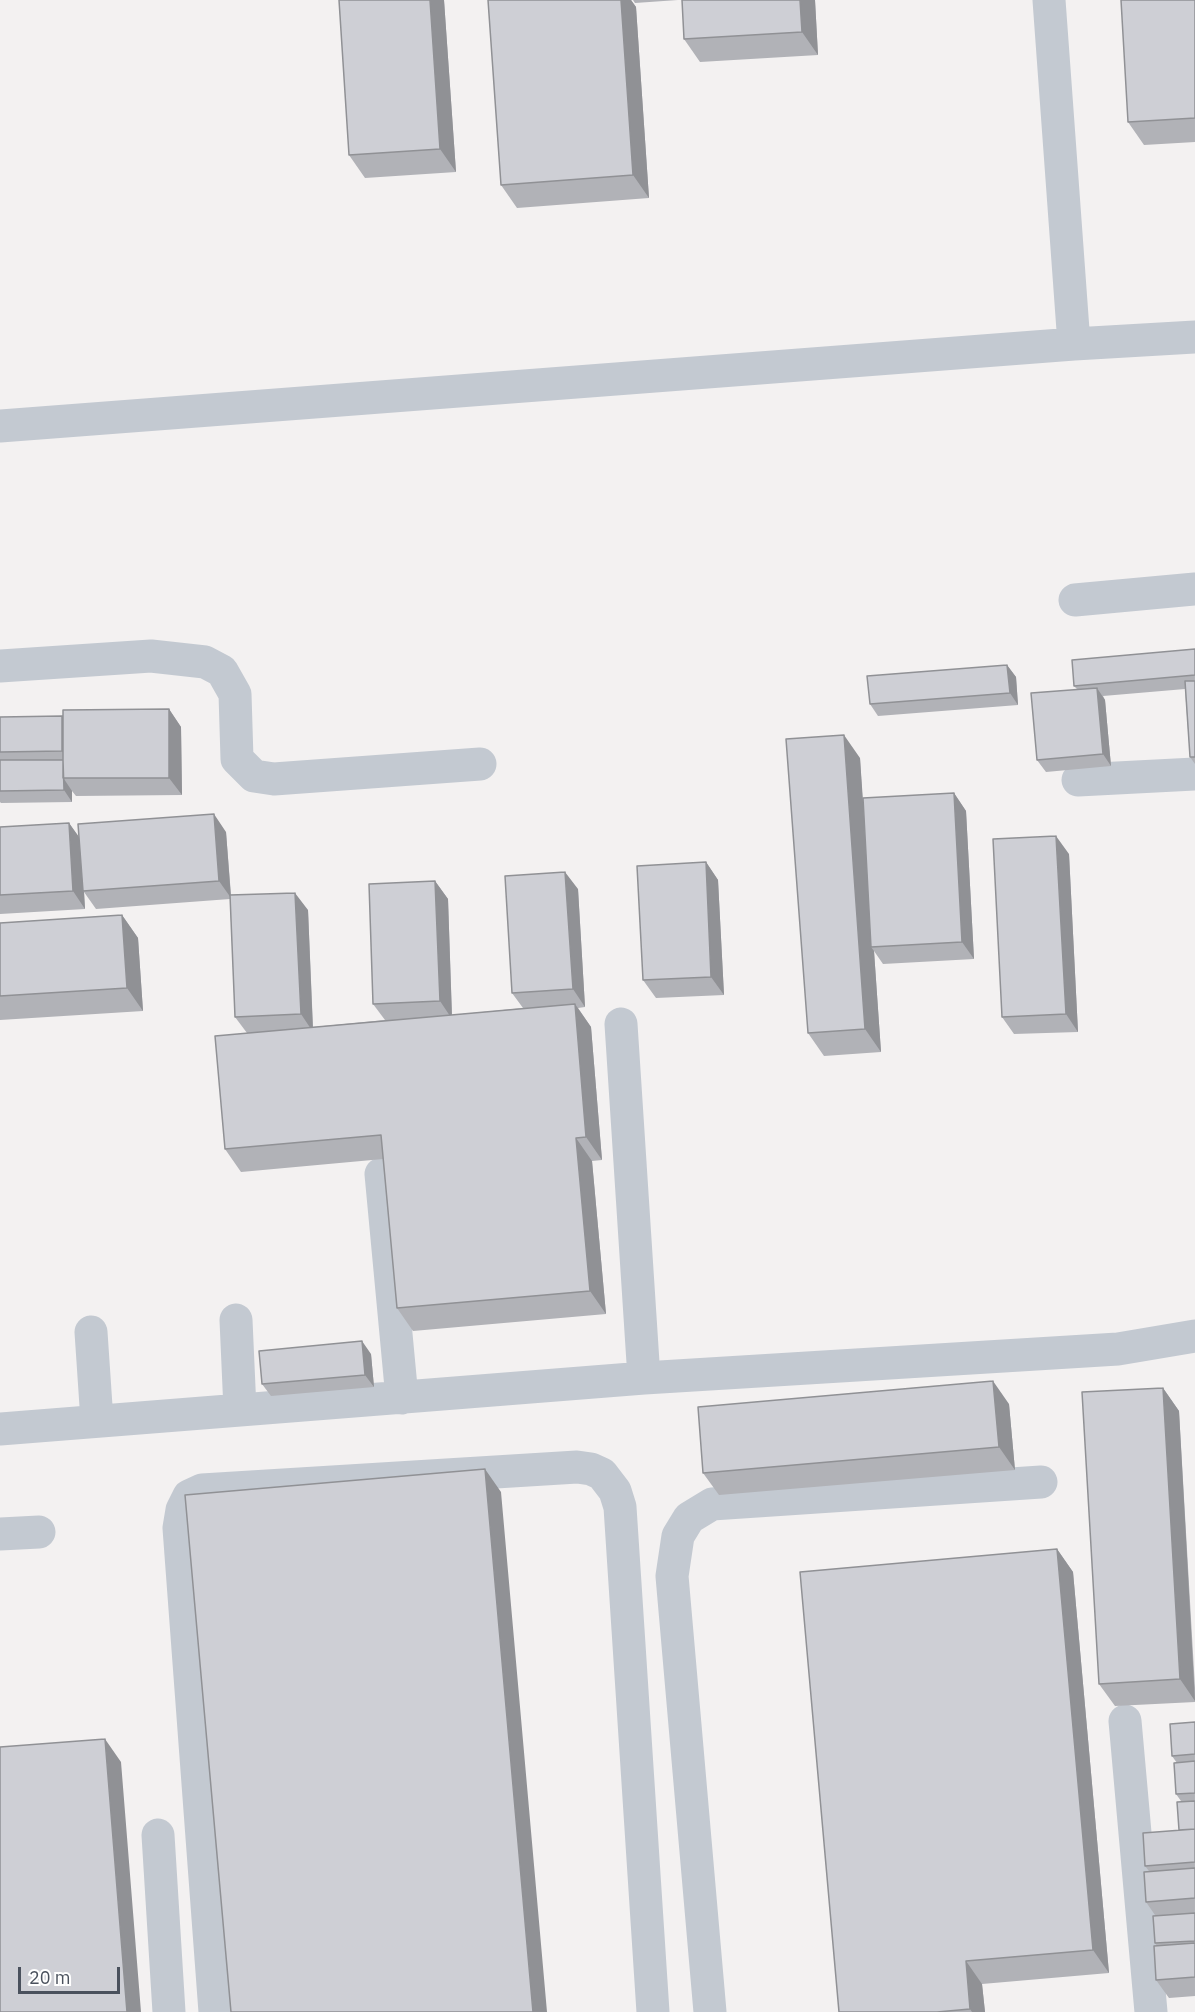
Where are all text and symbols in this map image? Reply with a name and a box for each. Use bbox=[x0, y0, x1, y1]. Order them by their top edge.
scale bar bbox=[21, 1955, 123, 1993]
text: 20 m bbox=[29, 1966, 71, 1989]

